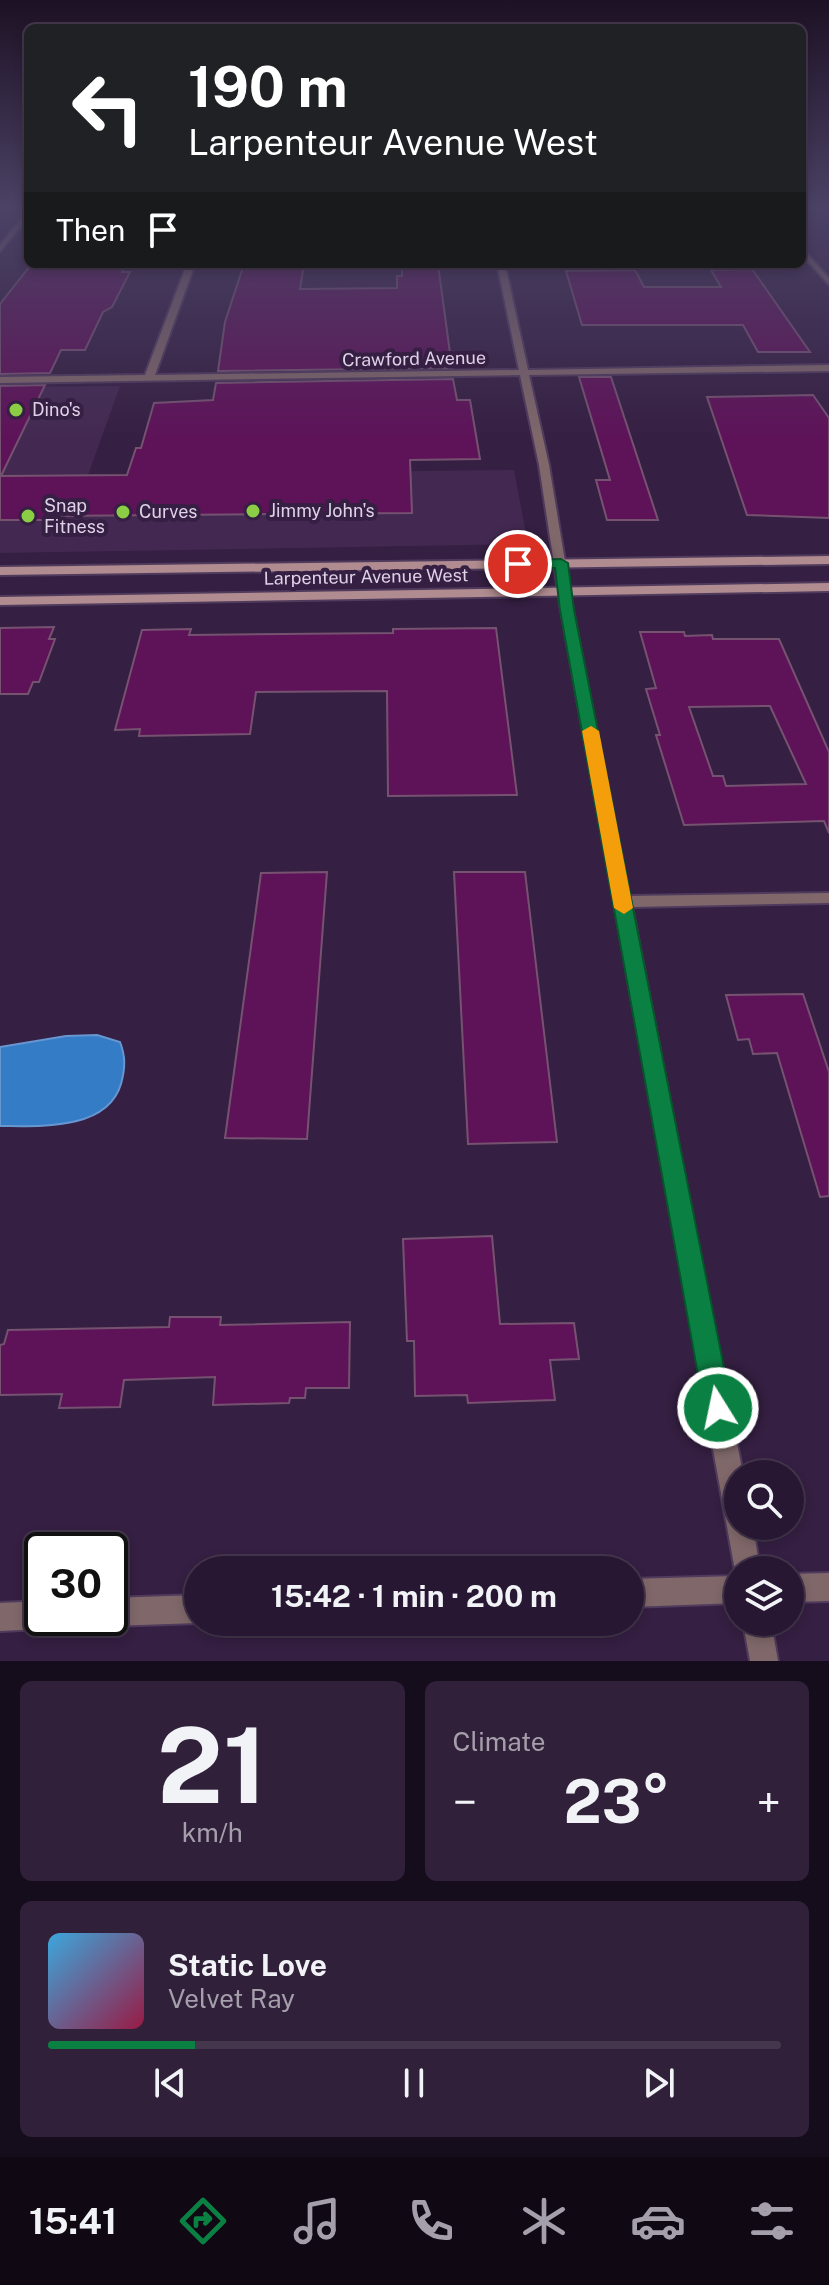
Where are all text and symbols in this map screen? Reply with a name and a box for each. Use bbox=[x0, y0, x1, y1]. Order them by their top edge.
text: 190 m bbox=[188, 54, 348, 120]
icon: left bbox=[56, 56, 160, 160]
text: Larpenteur Avenue West bbox=[188, 121, 598, 163]
icon: arrive bbox=[141, 208, 185, 252]
text: Then bbox=[56, 212, 125, 248]
street label: Crawford Avenue bbox=[342, 347, 486, 370]
place label: Dino's bbox=[32, 399, 81, 420]
marker: Dino's bbox=[7, 401, 25, 419]
place label: Snap Fitness bbox=[44, 495, 105, 537]
place label: Jimmy John's bbox=[269, 500, 375, 521]
place label: Curves bbox=[139, 501, 197, 522]
marker: Jimmy John's bbox=[244, 502, 262, 520]
marker: Curves bbox=[114, 503, 132, 521]
marker: Snap Fitness bbox=[19, 507, 37, 525]
pin bbox=[484, 530, 552, 598]
icon: arrive bbox=[496, 542, 540, 586]
street label: Larpenteur Avenue West bbox=[263, 564, 469, 589]
position arrow bbox=[676, 1366, 760, 1450]
map controls bbox=[724, 1460, 804, 1636]
button: search bbox=[724, 1460, 804, 1540]
speed limit sign: 30 bbox=[24, 1532, 128, 1636]
button: layers bbox=[724, 1556, 804, 1636]
text: 15:42 · 1 min · 200 m bbox=[271, 1578, 557, 1614]
text: 21 bbox=[157, 1704, 268, 1826]
text: Climate bbox=[453, 1726, 546, 1757]
text: 23° bbox=[564, 1766, 670, 1837]
text: − bbox=[453, 1776, 477, 1828]
text: + bbox=[757, 1776, 781, 1828]
text: km/h bbox=[182, 1817, 243, 1848]
text: Static Love bbox=[168, 1947, 327, 1983]
text: Velvet Ray bbox=[168, 1983, 295, 2014]
icon: previous bbox=[148, 2061, 192, 2105]
icon: pause bbox=[392, 2061, 436, 2105]
icon: next bbox=[637, 2061, 681, 2105]
icon: directions bbox=[175, 2193, 231, 2249]
icon: music bbox=[289, 2193, 345, 2249]
icon: phone bbox=[403, 2193, 459, 2249]
icon: climate bbox=[516, 2193, 572, 2249]
icon: car bbox=[630, 2193, 686, 2249]
icon: filters bbox=[744, 2193, 800, 2249]
text: 15:41 bbox=[29, 2200, 117, 2242]

